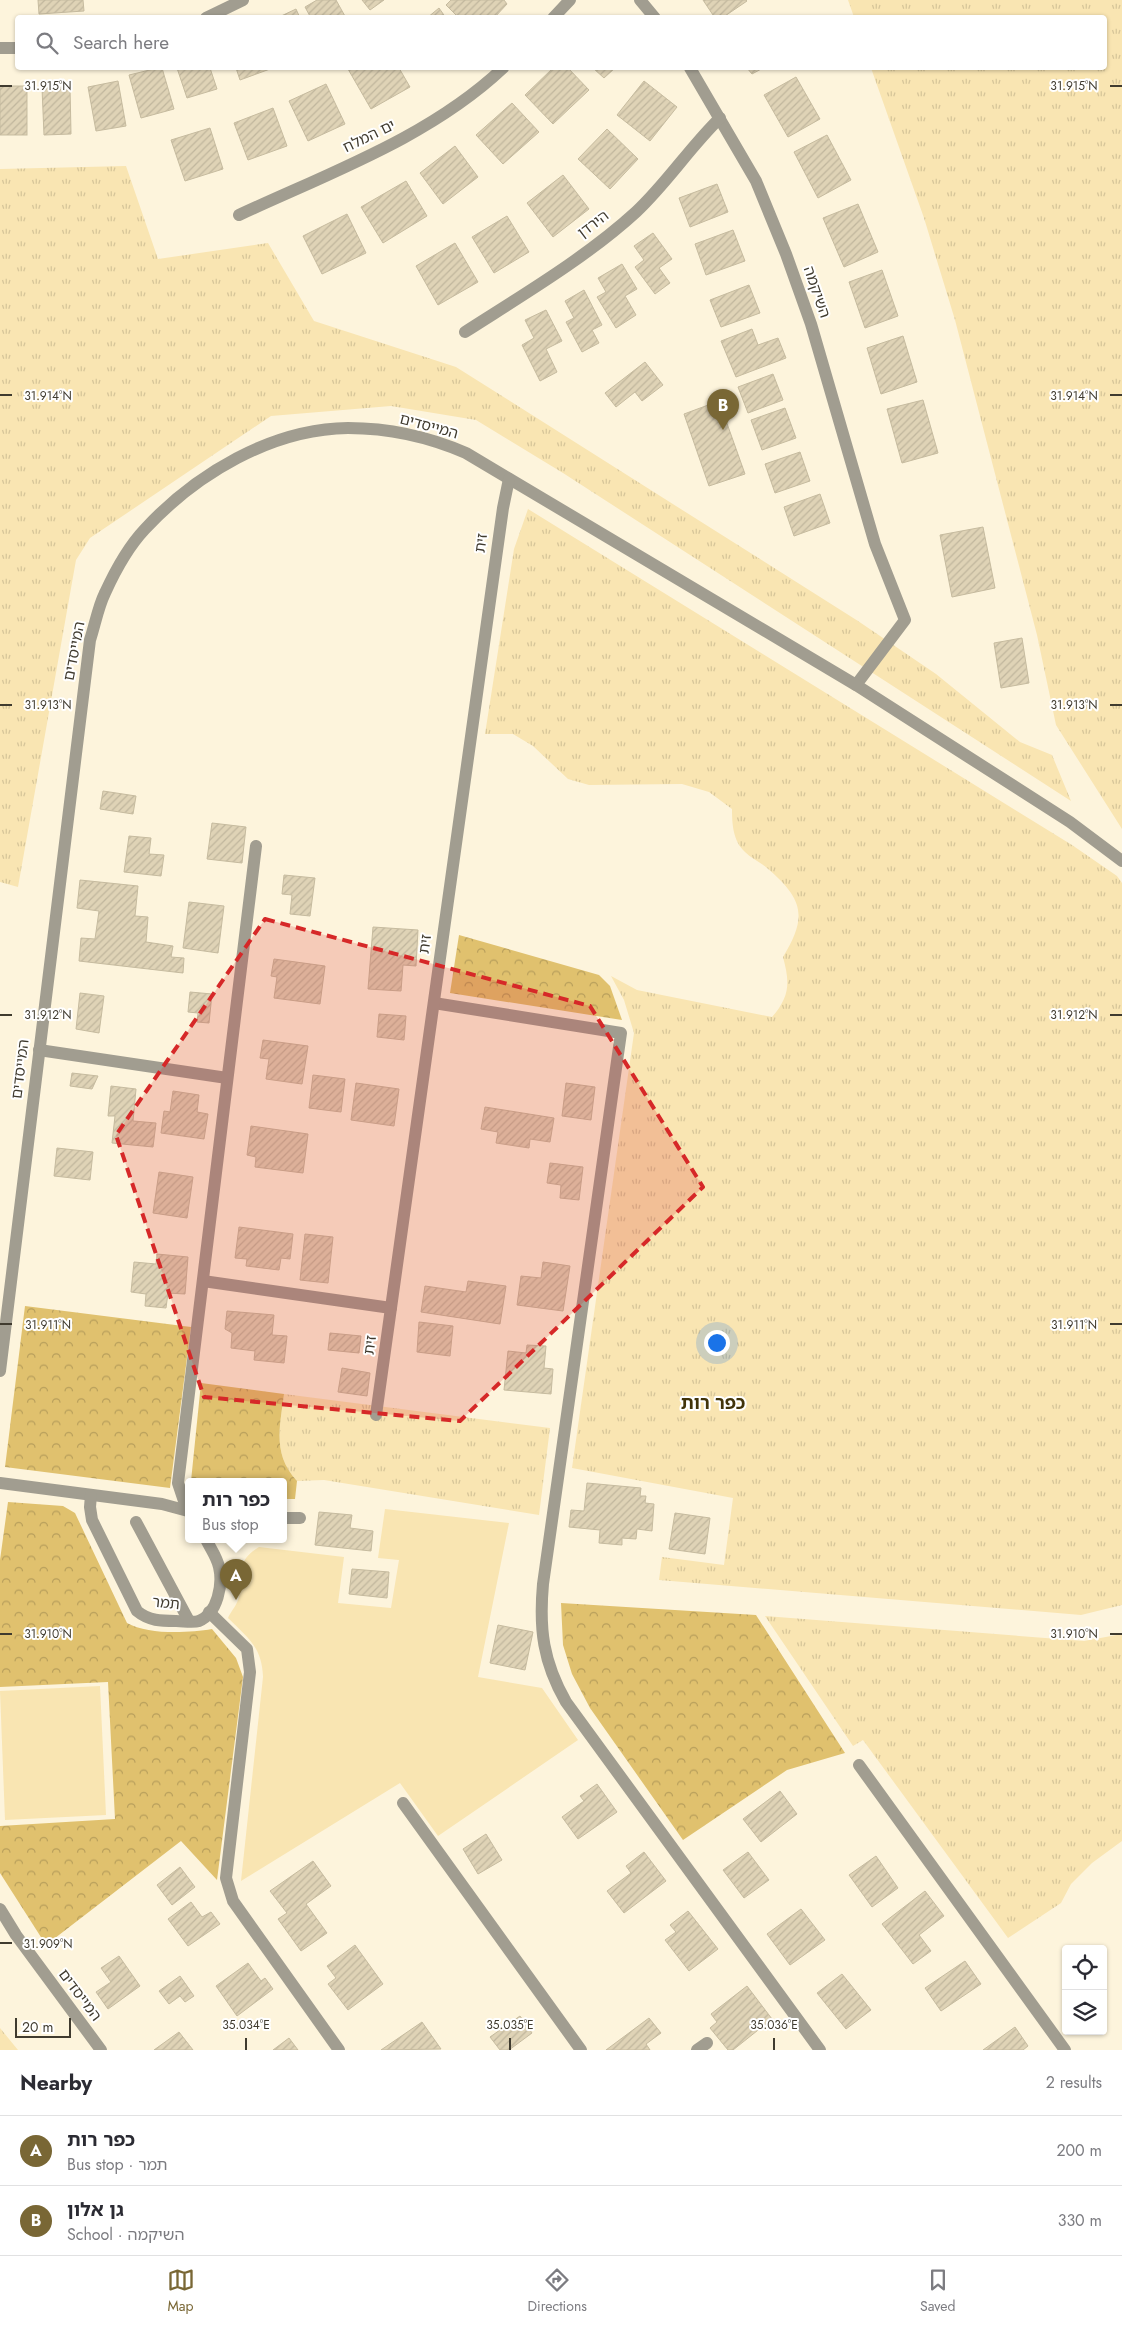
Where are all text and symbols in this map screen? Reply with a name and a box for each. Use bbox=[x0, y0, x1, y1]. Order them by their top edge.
search box bbox=[15, 15, 1107, 70]
icon: search bbox=[33, 29, 61, 57]
text: Search here bbox=[73, 29, 169, 56]
text: 31.915°N bbox=[24, 77, 72, 95]
text: 31.915°N bbox=[1050, 77, 1098, 95]
street label: ים המלח bbox=[339, 114, 399, 158]
street label: הירדן bbox=[573, 205, 613, 243]
street label: השיקמה bbox=[798, 263, 836, 321]
text: 31.914°N bbox=[24, 387, 72, 405]
text: 31.914°N bbox=[1050, 387, 1098, 405]
pin: B bbox=[707, 389, 739, 430]
street label: המייסדים bbox=[397, 408, 461, 444]
street label: זית bbox=[469, 532, 493, 554]
street label: המייסדים bbox=[57, 619, 91, 683]
text: 31.913°N bbox=[24, 696, 72, 714]
text: 31.913°N bbox=[1050, 696, 1098, 714]
street label: זית bbox=[413, 933, 437, 955]
text: 31.912°N bbox=[24, 1006, 72, 1024]
text: 31.912°N bbox=[1050, 1006, 1098, 1024]
street label: המייסדים bbox=[5, 1038, 35, 1100]
text: 31.911°N bbox=[25, 1316, 71, 1334]
text: 31.911°N bbox=[1051, 1316, 1097, 1334]
your location bbox=[704, 1330, 730, 1356]
street label: זית bbox=[358, 1334, 382, 1356]
district label: כפר רות bbox=[681, 1390, 745, 1416]
popup bbox=[185, 1478, 287, 1543]
text: כפר רות bbox=[202, 1486, 270, 1513]
text: Bus stop bbox=[202, 1513, 259, 1536]
pin: A bbox=[220, 1559, 252, 1600]
street label: תמר bbox=[151, 1591, 181, 1615]
text: 31.910°N bbox=[24, 1625, 72, 1643]
text: 31.910°N bbox=[1050, 1625, 1098, 1643]
text: 31.909°N bbox=[23, 1935, 73, 1953]
map controls bbox=[1062, 1945, 1107, 2035]
button: locate bbox=[1062, 1945, 1107, 1990]
street label: המייסדים bbox=[53, 1964, 107, 2026]
button: layers bbox=[1062, 1990, 1107, 2035]
scale bar bbox=[15, 2015, 71, 2038]
text: 35.034°E bbox=[222, 2016, 270, 2034]
text: 35.035°E bbox=[486, 2016, 534, 2034]
text: 35.036°E bbox=[750, 2016, 798, 2034]
text: 20 m bbox=[22, 2017, 54, 2037]
text: Nearby bbox=[20, 2068, 92, 2098]
text: 2 results bbox=[1046, 2071, 1102, 2094]
text: כפר רות bbox=[67, 2126, 135, 2153]
text: A bbox=[30, 2139, 42, 2162]
text: 200 m bbox=[1056, 2139, 1102, 2162]
text: Bus stop · תמר bbox=[67, 2153, 167, 2176]
text: גן אלון bbox=[67, 2196, 124, 2223]
text: B bbox=[31, 2209, 41, 2232]
text: 330 m bbox=[1058, 2209, 1102, 2232]
text: School · השיקמה bbox=[67, 2223, 184, 2246]
tab: Map bbox=[167, 2266, 195, 2316]
tab: Directions bbox=[528, 2266, 587, 2316]
tab: Saved bbox=[920, 2266, 955, 2316]

